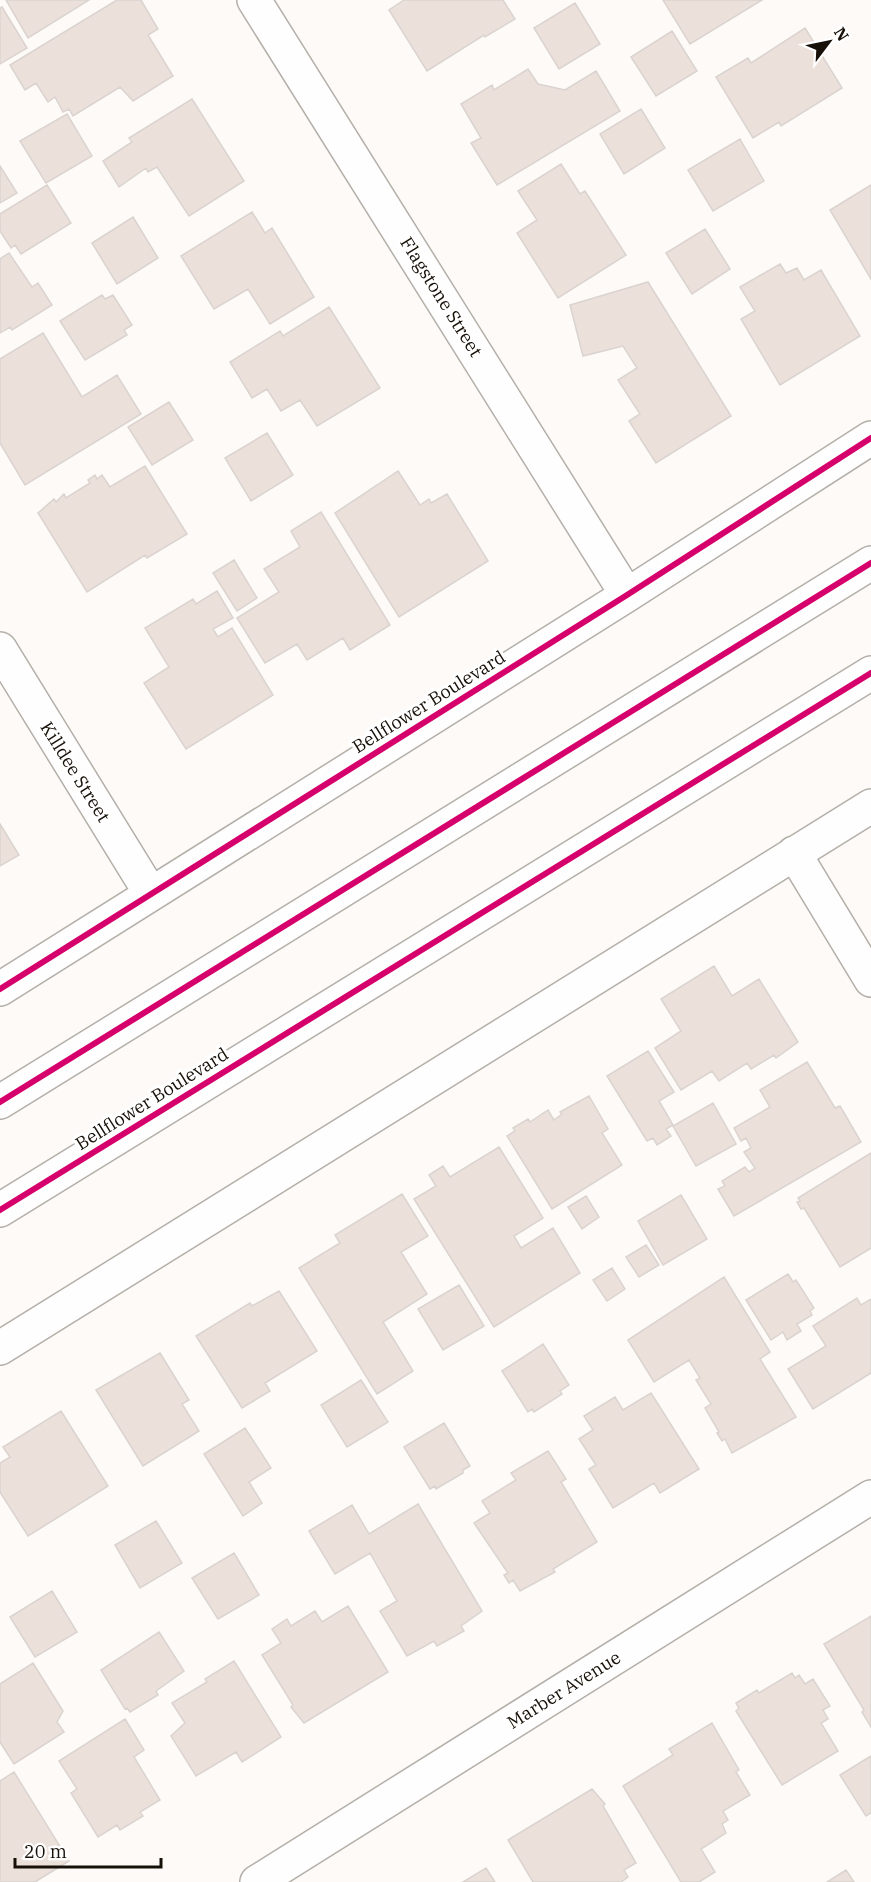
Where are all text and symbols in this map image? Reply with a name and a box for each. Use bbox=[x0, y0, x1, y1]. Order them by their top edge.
north arrow bbox=[799, 12, 859, 72]
text: N bbox=[830, 23, 854, 45]
street label: Flagstone Street bbox=[395, 232, 488, 361]
street label: Bellflower Boulevard bbox=[348, 645, 510, 758]
street label: Killdee Street bbox=[35, 717, 115, 826]
street label: Bellflower Boulevard bbox=[71, 1042, 233, 1155]
street label: Marber Avenue bbox=[503, 1646, 625, 1734]
scale bar bbox=[15, 1831, 160, 1869]
text: 20 m bbox=[24, 1840, 67, 1863]

